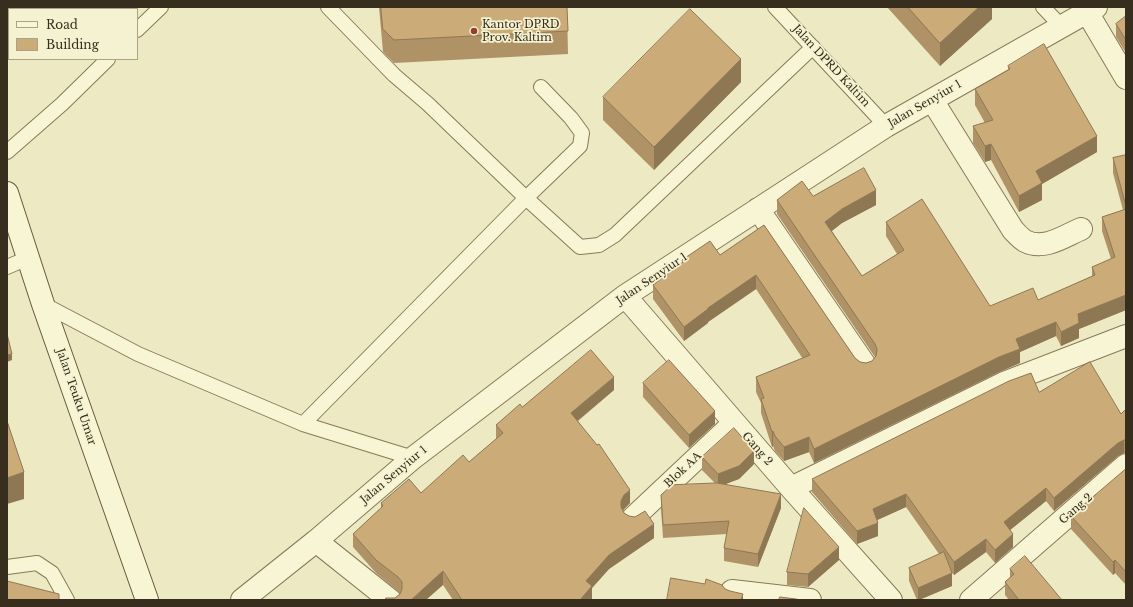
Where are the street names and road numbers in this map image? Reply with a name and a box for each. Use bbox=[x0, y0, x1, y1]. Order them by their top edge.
street label: Jalan DPRD Kaltim bbox=[790, 22, 872, 110]
street label: Jalan Senyiur 1 bbox=[886, 78, 964, 130]
street label: Jalan Senyiur 1 bbox=[614, 250, 690, 308]
street label: Jalan Teuku Umar bbox=[53, 347, 99, 447]
street label: Gang 2 bbox=[739, 430, 775, 468]
street label: Jalan Senyiur 1 bbox=[358, 443, 430, 507]
street label: Blok AA bbox=[662, 449, 704, 491]
street label: Gang 2 bbox=[1057, 491, 1095, 527]

